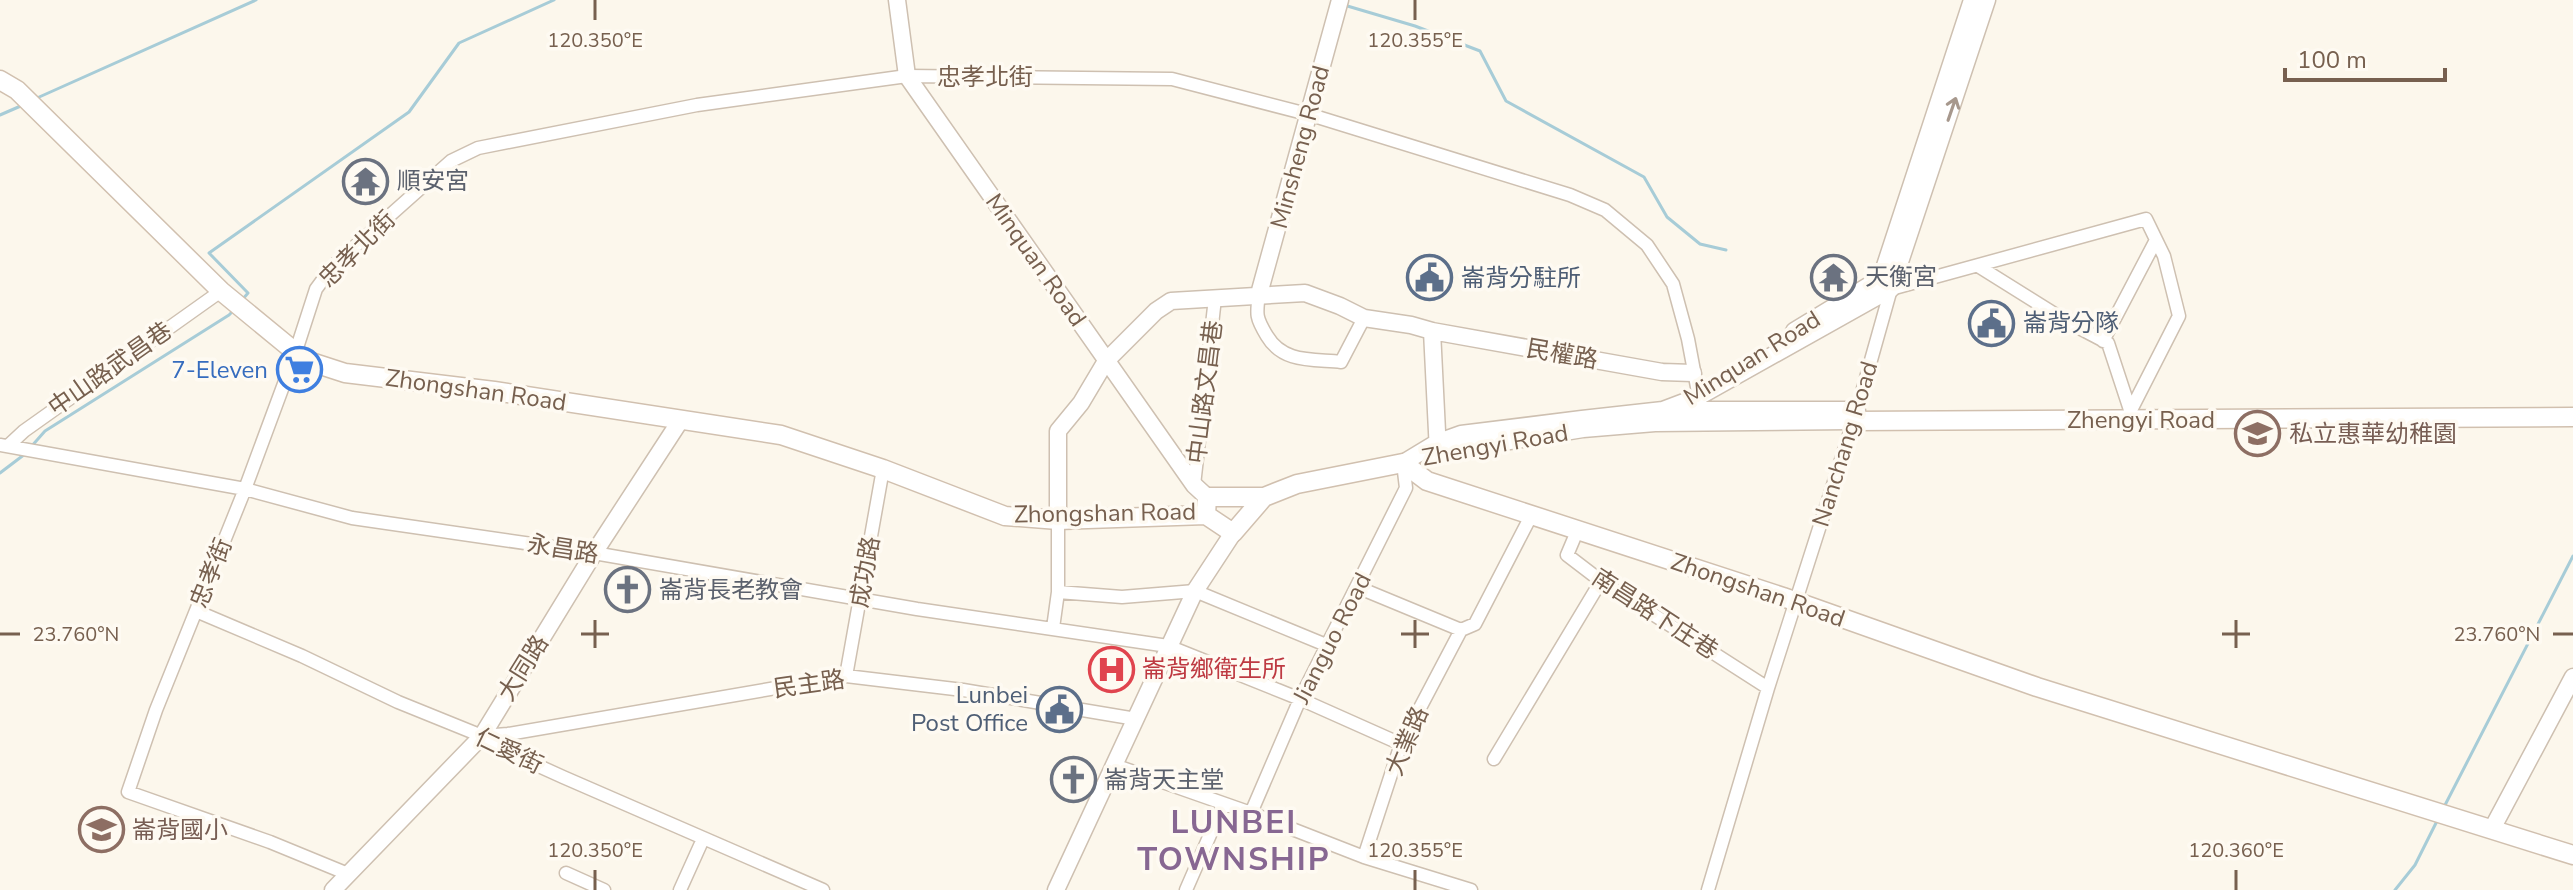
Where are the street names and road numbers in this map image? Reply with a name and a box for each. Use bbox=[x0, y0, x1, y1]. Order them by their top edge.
street label: 忠孝北街 bbox=[937, 61, 1033, 93]
street label: Minsheng Road bbox=[1263, 62, 1337, 232]
street label: Minquan Road bbox=[978, 187, 1094, 333]
street label: 忠孝北街 bbox=[312, 204, 402, 294]
street label: Minquan Road bbox=[1678, 303, 1826, 413]
street label: 中山路武昌巷 bbox=[42, 315, 178, 423]
street label: 中山路文昌巷 bbox=[1180, 319, 1230, 465]
street label: 民權路 bbox=[1524, 332, 1600, 376]
street label: Nanchang Road bbox=[1805, 357, 1885, 531]
street label: Zhongshan Road bbox=[383, 361, 569, 419]
street label: Zhengyi Road bbox=[2067, 404, 2215, 436]
street label: Zhengyi Road bbox=[1419, 416, 1571, 474]
street label: Zhongshan Road bbox=[1014, 495, 1196, 531]
street label: 永昌路 bbox=[525, 528, 601, 570]
street label: 忠孝街 bbox=[183, 534, 239, 612]
street label: 成功路 bbox=[843, 534, 887, 610]
street label: Zhongshan Road bbox=[1667, 545, 1849, 635]
street label: 南昌路下庄巷 bbox=[1586, 561, 1724, 667]
street label: Jianguo Road bbox=[1285, 567, 1379, 710]
street label: 大同路 bbox=[490, 629, 556, 707]
street label: 民主路 bbox=[771, 663, 847, 705]
street label: 大業路 bbox=[1378, 702, 1436, 780]
street label: 仁愛街 bbox=[470, 721, 548, 781]

